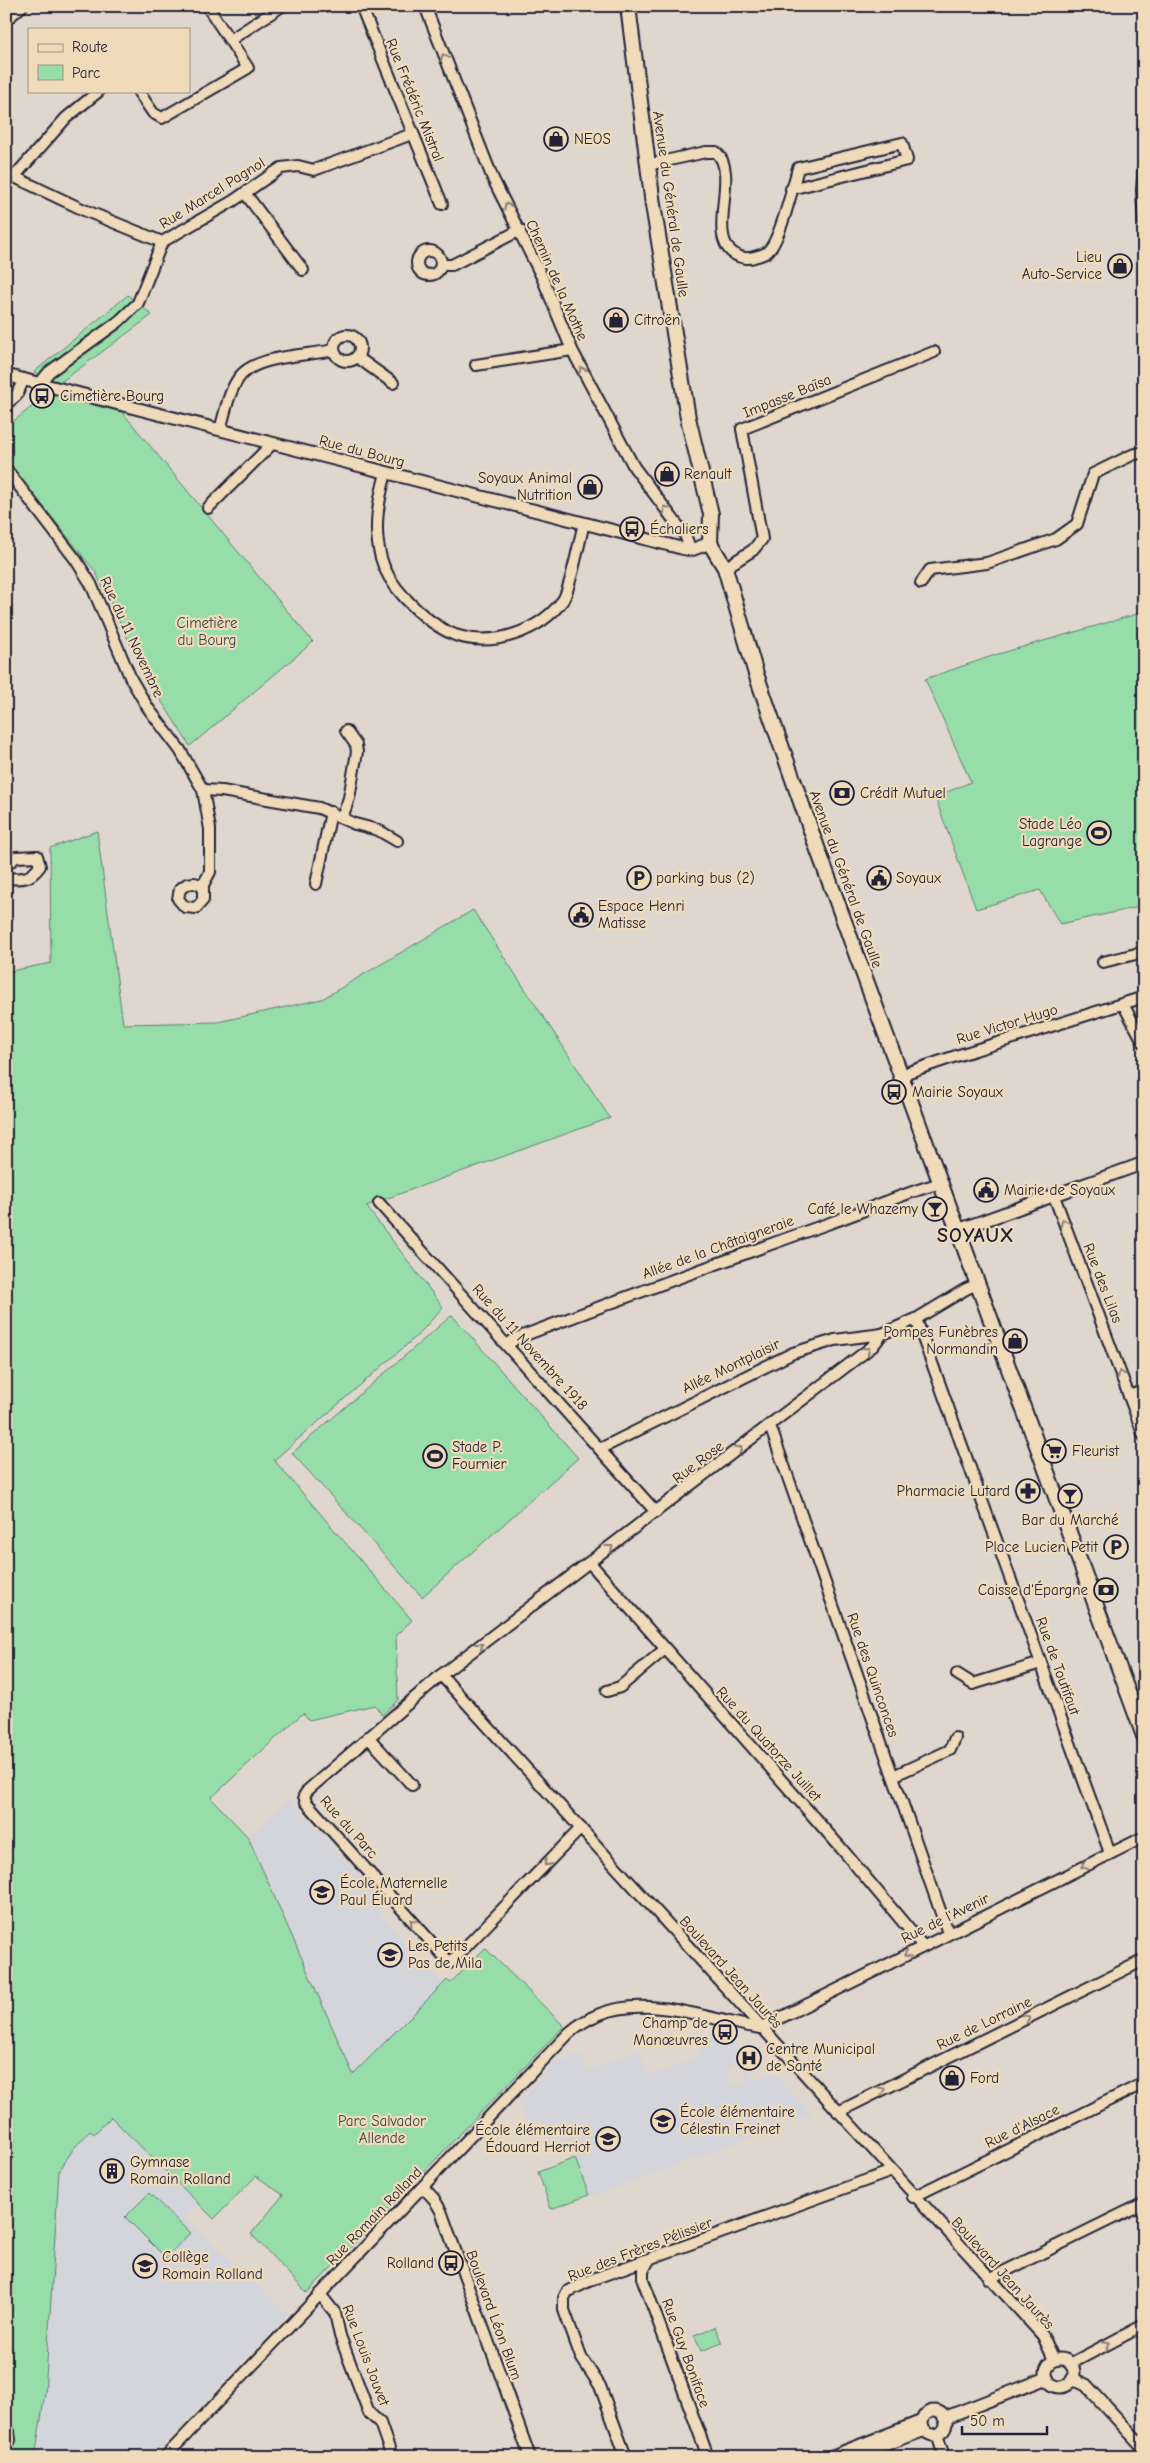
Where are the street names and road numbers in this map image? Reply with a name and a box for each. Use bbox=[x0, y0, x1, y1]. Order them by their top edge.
street label: Rue Frédéric Mistral bbox=[382, 36, 448, 164]
street label: Avenue du Général de Gaulle bbox=[649, 110, 693, 299]
street label: Rue Marcel Pagnol bbox=[156, 153, 268, 233]
street label: Chemin de la Mothe bbox=[522, 217, 592, 344]
street label: Impasse Baïsa bbox=[740, 370, 834, 422]
street label: Rue du Bourg bbox=[317, 431, 407, 471]
street label: Rue du 11 Novembre bbox=[96, 574, 168, 701]
street label: Avenue du Général de Gaulle bbox=[805, 788, 887, 971]
street label: Rue Victor Hugo bbox=[954, 1000, 1060, 1048]
street label: Allée de la Châtaigneraie bbox=[640, 1211, 797, 1283]
street label: Rue des Lilas bbox=[1080, 1241, 1126, 1325]
street label: Rue du 11 Novembre 1918 bbox=[468, 1280, 592, 1414]
street label: Allée Montplaisir bbox=[679, 1335, 783, 1397]
street label: Rue Rose bbox=[669, 1437, 728, 1487]
street label: Rue des Quinconces bbox=[843, 1610, 903, 1740]
street label: Rue de Toutifaut bbox=[1032, 1615, 1084, 1718]
street label: Rue du Quatorze Juillet bbox=[713, 1683, 826, 1806]
street label: Rue du Parc bbox=[316, 1792, 382, 1862]
street label: Rue de l'Avenir bbox=[898, 1889, 992, 1947]
street label: Boulevard Jean Jaurès bbox=[676, 1912, 786, 2032]
street label: Rue de Lorraine bbox=[934, 1992, 1035, 2054]
street label: Rue d'Alsace bbox=[982, 2100, 1063, 2152]
street label: Rue Romain Rolland bbox=[322, 2163, 426, 2269]
street label: Rue des Frères Pélissier bbox=[565, 2213, 715, 2285]
street label: Boulevard Jean Jaurès bbox=[948, 2213, 1058, 2333]
street label: Boulevard Léon Blum bbox=[462, 2248, 526, 2382]
street label: Rue Guy Boniface bbox=[658, 2296, 714, 2410]
street label: Rue Louis Jouvet bbox=[338, 2302, 394, 2409]

